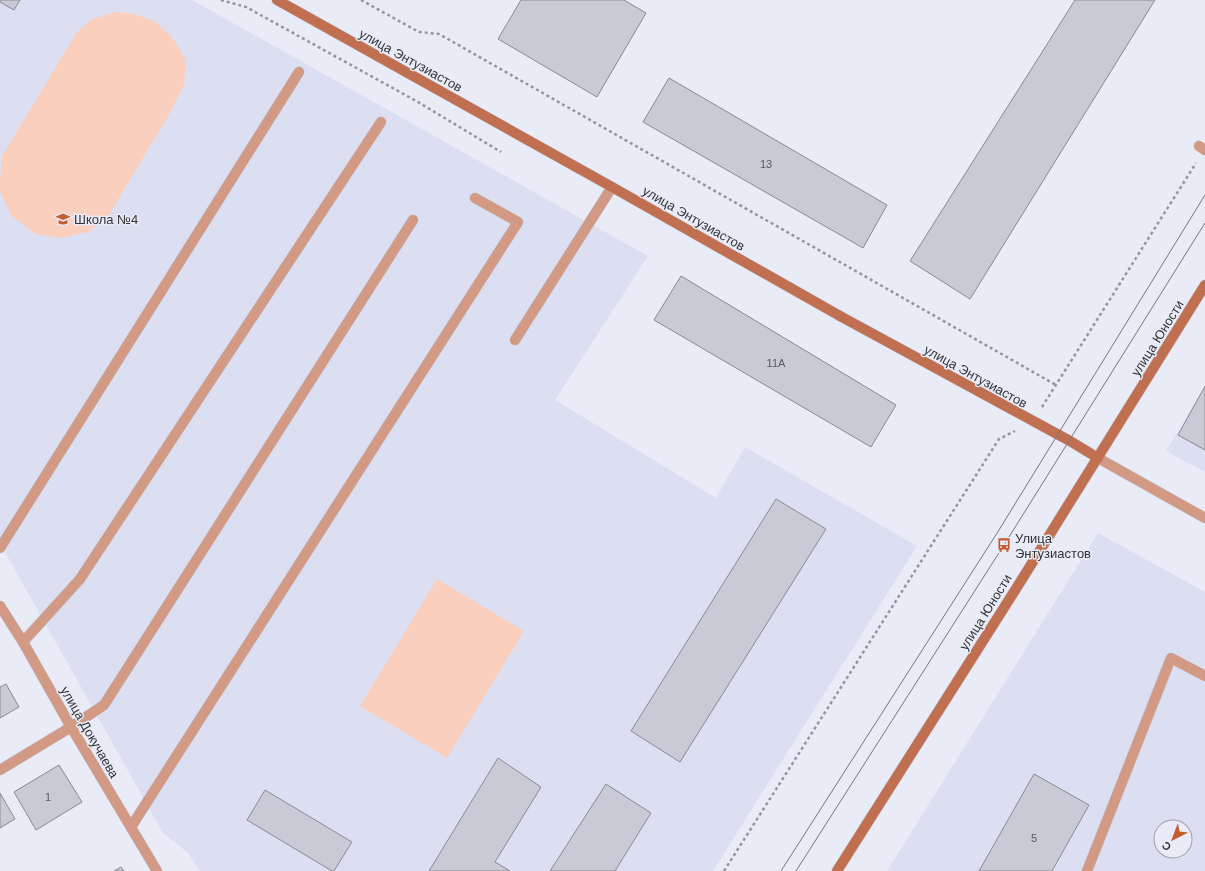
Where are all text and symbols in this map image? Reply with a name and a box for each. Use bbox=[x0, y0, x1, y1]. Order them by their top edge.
street label: улица Энтузиастов bbox=[357, 26, 465, 95]
house number: 13 bbox=[760, 158, 772, 170]
street label: улица Энтузиастов bbox=[640, 183, 748, 254]
school or university icon: Школа №4 bbox=[55, 211, 71, 227]
place label: Школа №4 bbox=[74, 212, 138, 227]
street label: улица Юности bbox=[1128, 298, 1187, 379]
street label: улица Энтузиастов bbox=[922, 342, 1030, 411]
house number: 11А bbox=[767, 357, 786, 369]
place label: Улица Энтузиастов bbox=[1015, 531, 1091, 561]
bus stop icon: Улица Энтузиастов bbox=[996, 537, 1012, 553]
street label: улица Юности bbox=[956, 572, 1015, 653]
street label: улица Докучаева bbox=[57, 684, 122, 781]
house number: 1 bbox=[45, 791, 51, 803]
north arrow bbox=[1153, 819, 1193, 859]
house number: 5 bbox=[1031, 832, 1037, 844]
text: С bbox=[1159, 839, 1173, 854]

